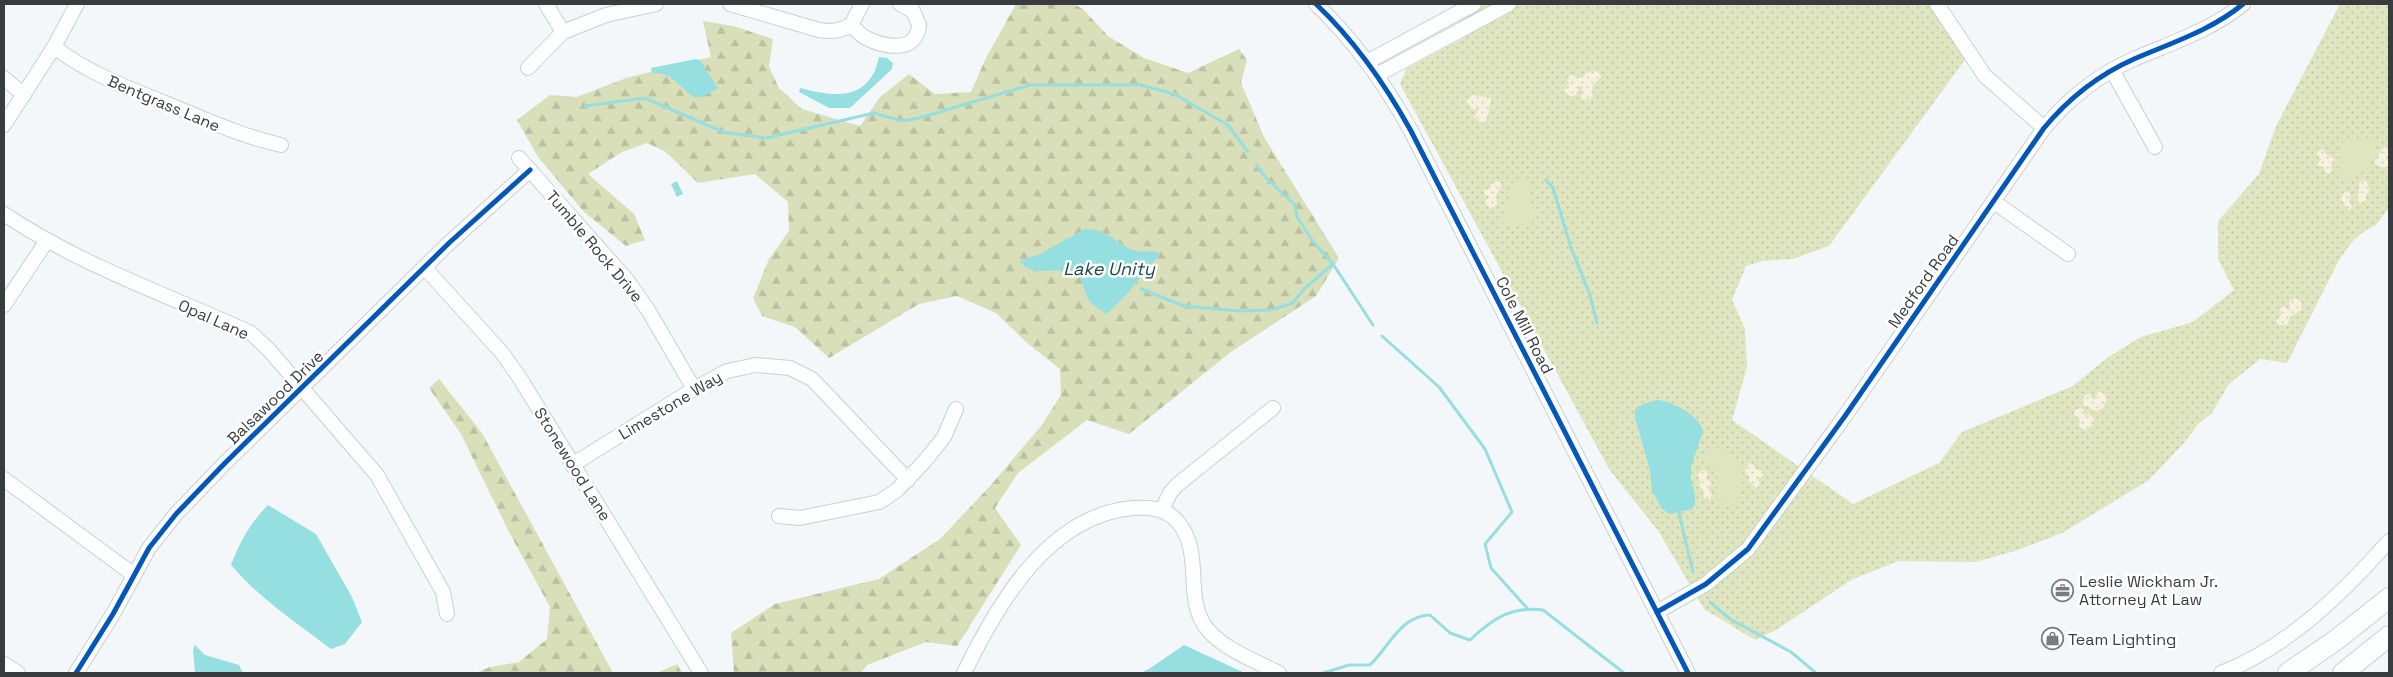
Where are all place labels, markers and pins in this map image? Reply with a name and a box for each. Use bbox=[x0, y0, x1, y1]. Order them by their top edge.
place label: Leslie Wickham Jr. Attorney At Law bbox=[2079, 571, 2218, 610]
office icon: Leslie Wickham Jr. Attorney At Law bbox=[2051, 578, 2075, 602]
shop icon: Team Lighting bbox=[2040, 627, 2064, 651]
place label: Team Lighting bbox=[2068, 629, 2176, 650]

